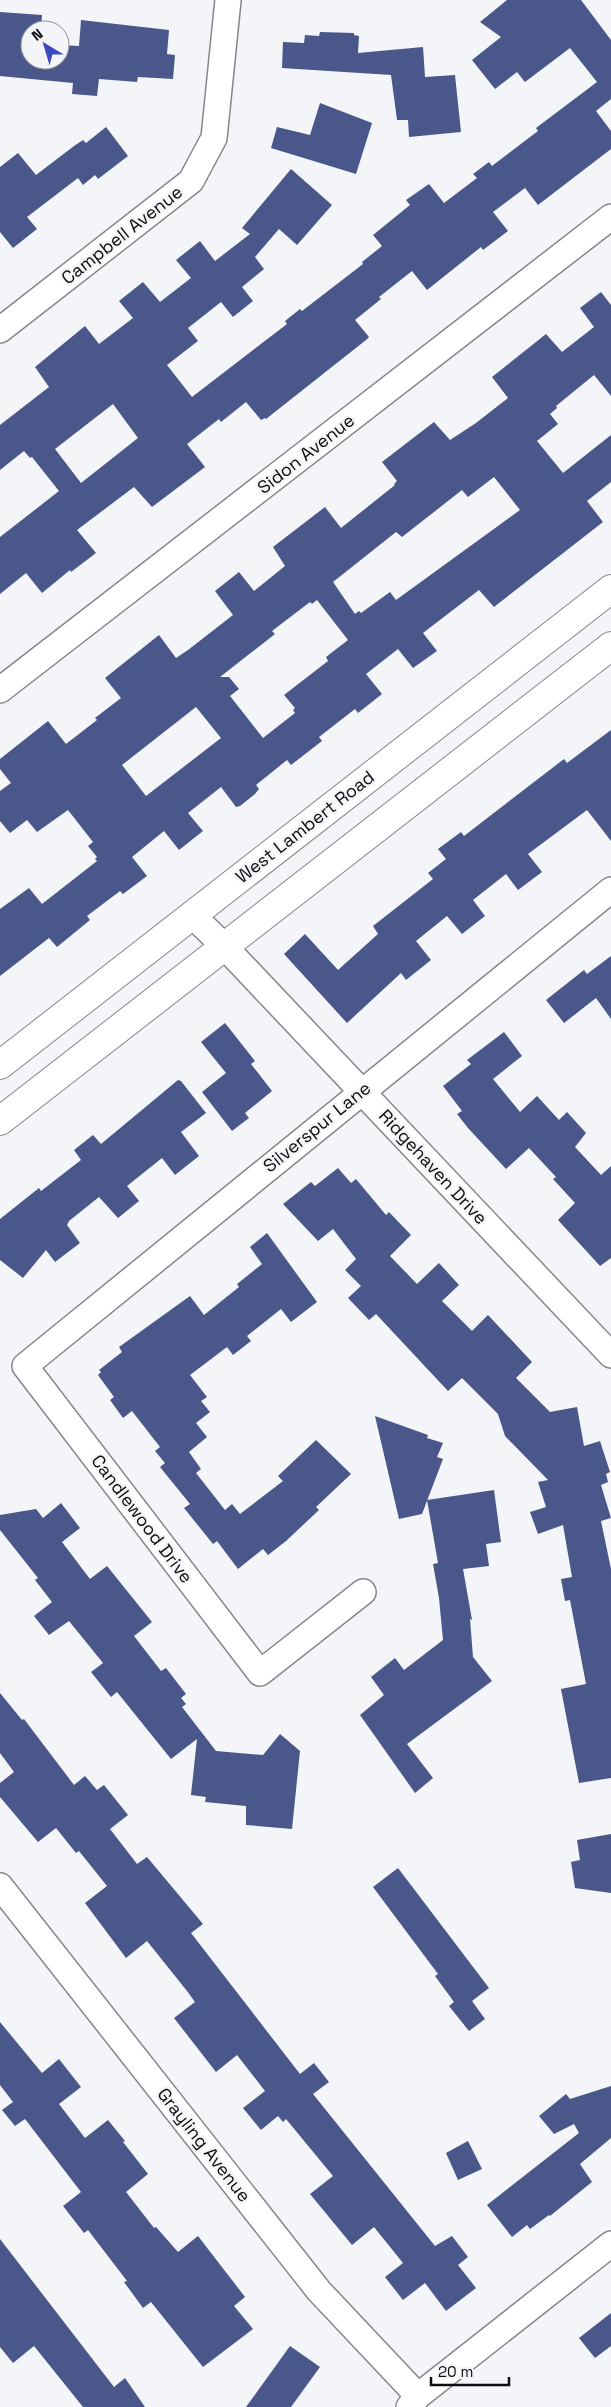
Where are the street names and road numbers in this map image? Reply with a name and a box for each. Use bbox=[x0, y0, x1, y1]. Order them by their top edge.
street label: Campbell Avenue bbox=[56, 180, 187, 289]
street label: Sidon Avenue bbox=[252, 408, 359, 499]
street label: West Lambert Road bbox=[231, 765, 379, 888]
street label: Silverspur Lane bbox=[258, 1076, 375, 1177]
street label: Ridgehaven Drive bbox=[374, 1104, 493, 1229]
street label: Candlewood Drive bbox=[86, 1450, 198, 1588]
street label: Grayling Avenue bbox=[153, 2083, 256, 2206]

